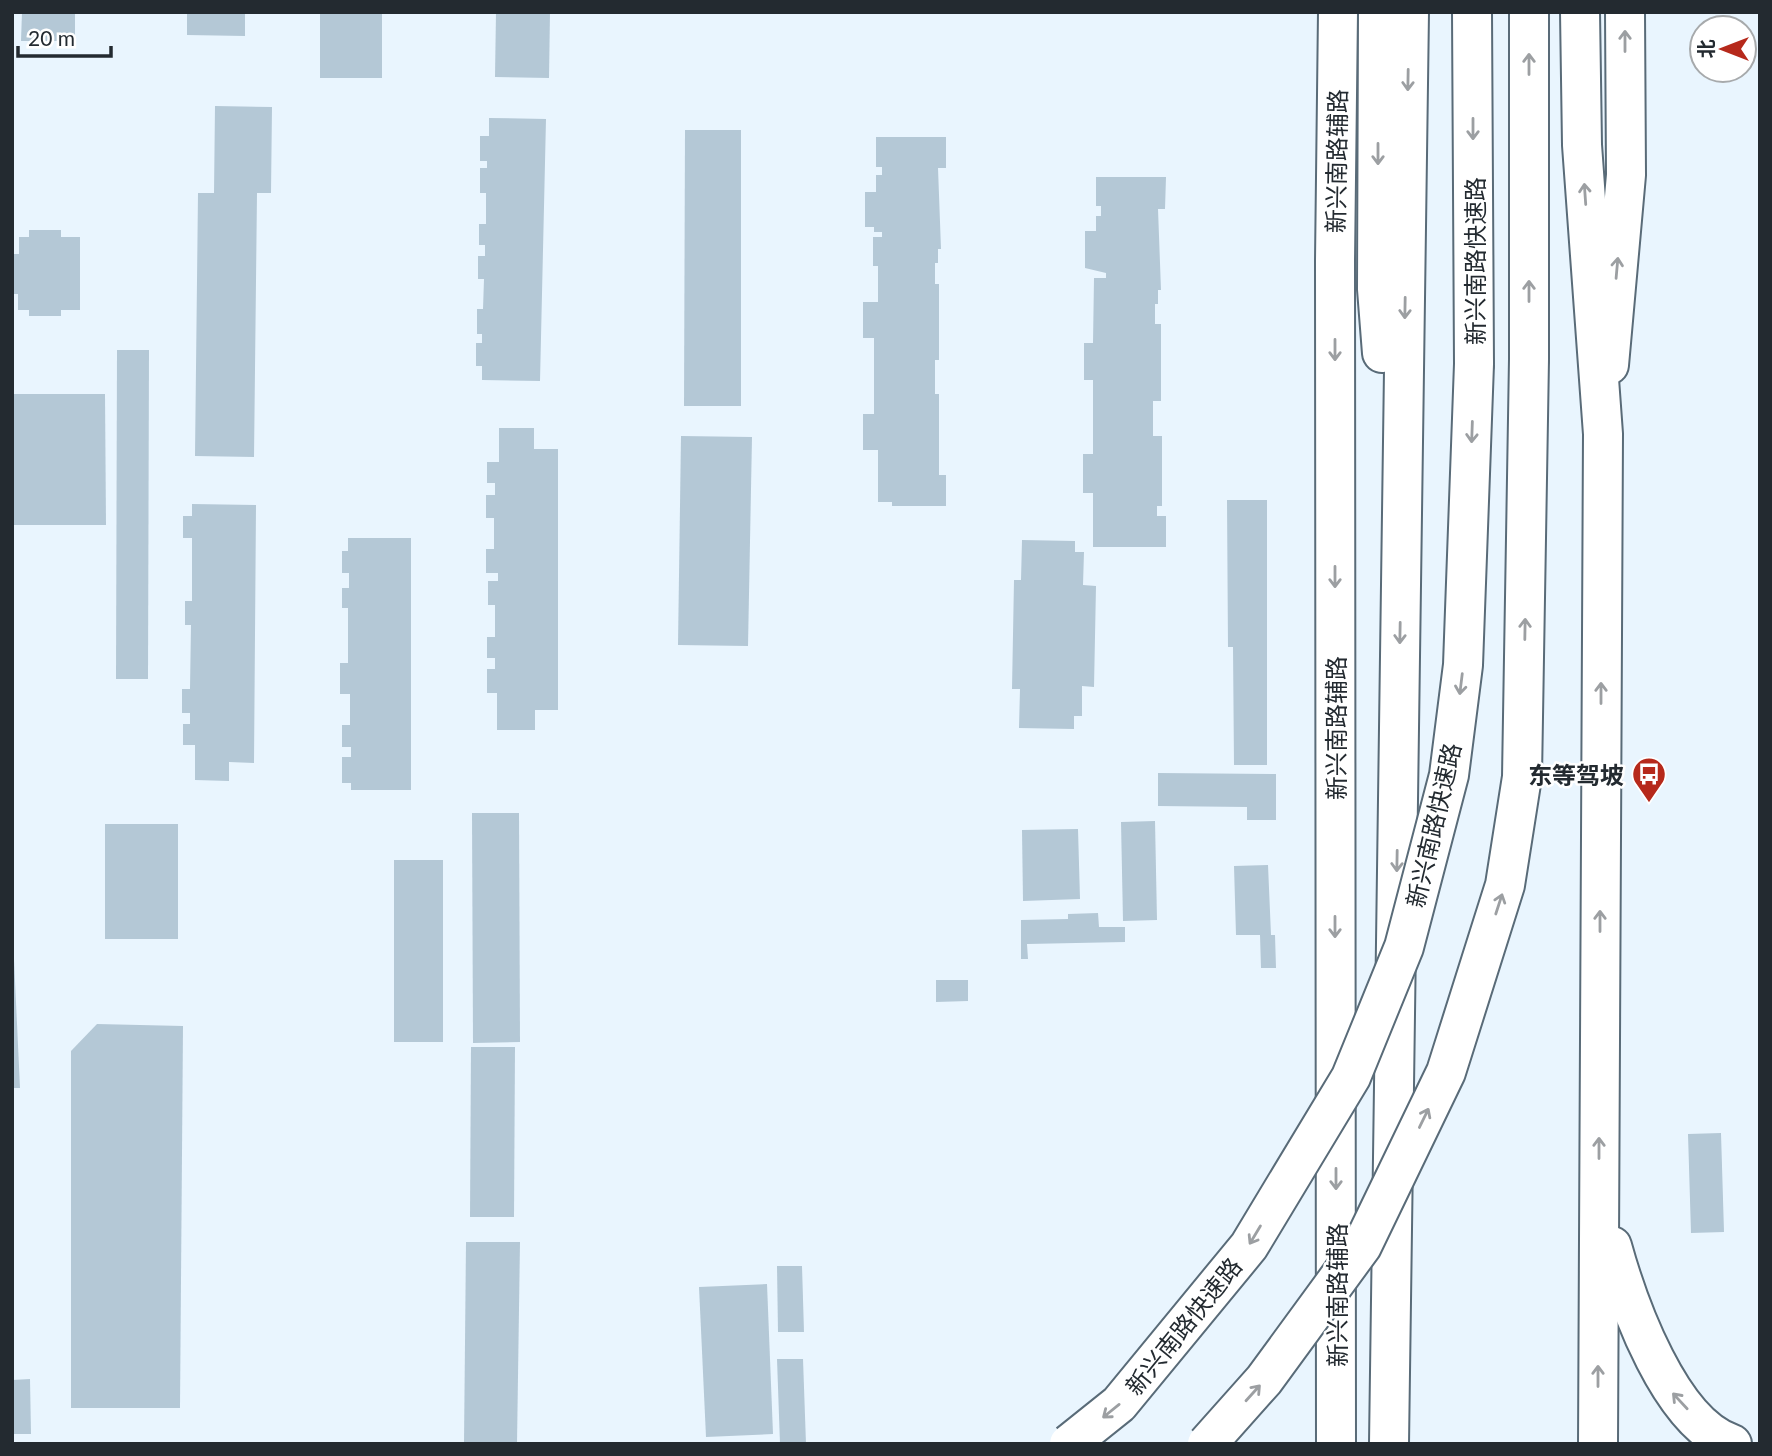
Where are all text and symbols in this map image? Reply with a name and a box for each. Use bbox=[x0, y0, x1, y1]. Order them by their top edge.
scale bar bbox=[18, 14, 110, 58]
north arrow bbox=[1688, 14, 1758, 84]
text: 20 m bbox=[28, 25, 75, 50]
one-way arrow bbox=[1618, 30, 1632, 53]
text: 北 bbox=[1694, 39, 1717, 59]
one-way arrow bbox=[1522, 52, 1536, 75]
one-way arrow bbox=[1401, 69, 1415, 92]
street label: 新兴南路辅路 bbox=[1320, 89, 1352, 233]
one-way arrow bbox=[1466, 118, 1480, 141]
one-way arrow bbox=[1371, 142, 1385, 165]
street label: 新兴南路快速路 bbox=[1460, 177, 1489, 345]
one-way arrow bbox=[1578, 184, 1591, 206]
one-way arrow bbox=[1611, 257, 1624, 280]
one-way arrow bbox=[1522, 280, 1536, 303]
one-way arrow bbox=[1398, 296, 1412, 319]
one-way arrow bbox=[1328, 338, 1342, 361]
one-way arrow bbox=[1465, 421, 1478, 444]
one-way arrow bbox=[1328, 566, 1342, 589]
one-way arrow bbox=[1518, 618, 1532, 641]
one-way arrow bbox=[1393, 622, 1407, 645]
street label: 新兴南路辅路 bbox=[1321, 656, 1350, 800]
one-way arrow bbox=[1454, 672, 1467, 695]
one-way arrow bbox=[1594, 682, 1608, 705]
street label: 新兴南路快速路 bbox=[1400, 740, 1466, 910]
bus stop icon: 东等驾坡 bbox=[1630, 755, 1668, 804]
place label: 东等驾坡 bbox=[1528, 760, 1624, 789]
one-way arrow bbox=[1390, 849, 1404, 872]
one-way arrow bbox=[1494, 893, 1507, 915]
one-way arrow bbox=[1593, 909, 1607, 932]
one-way arrow bbox=[1328, 916, 1342, 939]
one-way arrow bbox=[1418, 1108, 1431, 1129]
one-way arrow bbox=[1592, 1137, 1606, 1160]
one-way arrow bbox=[1329, 1168, 1343, 1191]
street label: 新兴南路辅路 bbox=[1322, 1223, 1351, 1367]
one-way arrow bbox=[1248, 1225, 1262, 1245]
street label: 新兴南路快速路 bbox=[1119, 1252, 1247, 1400]
one-way arrow bbox=[1591, 1364, 1605, 1387]
one-way arrow bbox=[1244, 1385, 1261, 1402]
one-way arrow bbox=[1672, 1393, 1689, 1410]
one-way arrow bbox=[1102, 1403, 1120, 1418]

